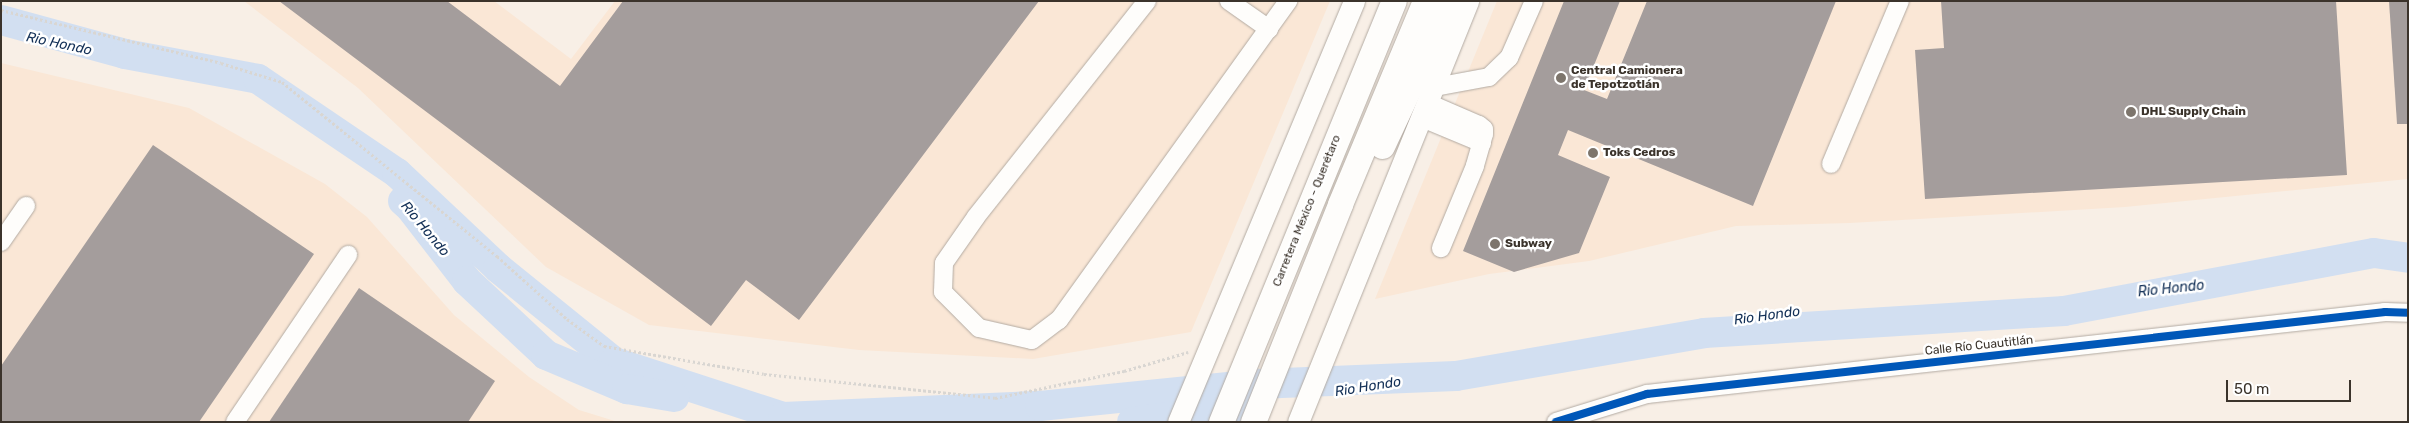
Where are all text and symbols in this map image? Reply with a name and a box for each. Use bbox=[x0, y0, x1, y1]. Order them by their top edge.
water label: Rio Hondo bbox=[25, 29, 93, 59]
place label: Central Camionera de Tepotzotlán bbox=[1571, 64, 1683, 92]
marker: Central Camionera de Tepotzotlán bbox=[1555, 72, 1567, 84]
place label: DHL Supply Chain bbox=[2141, 105, 2247, 119]
marker: DHL Supply Chain bbox=[2125, 106, 2137, 118]
street label: Carretera México - Querétaro bbox=[1270, 133, 1344, 289]
place label: Toks Cedros bbox=[1603, 146, 1675, 160]
marker: Toks Cedros bbox=[1587, 147, 1599, 159]
water label: Rio Hondo bbox=[397, 198, 453, 260]
place label: Subway bbox=[1505, 237, 1552, 251]
marker: Subway bbox=[1489, 238, 1501, 250]
water label: Rio Hondo bbox=[2137, 277, 2205, 301]
water label: Rio Hondo bbox=[1733, 303, 1801, 329]
street label: Calle Río Cuautitlán bbox=[1924, 333, 2034, 359]
scale bar bbox=[2229, 370, 2354, 402]
water label: Rio Hondo bbox=[1334, 373, 1402, 401]
text: 50 m bbox=[2234, 380, 2269, 398]

